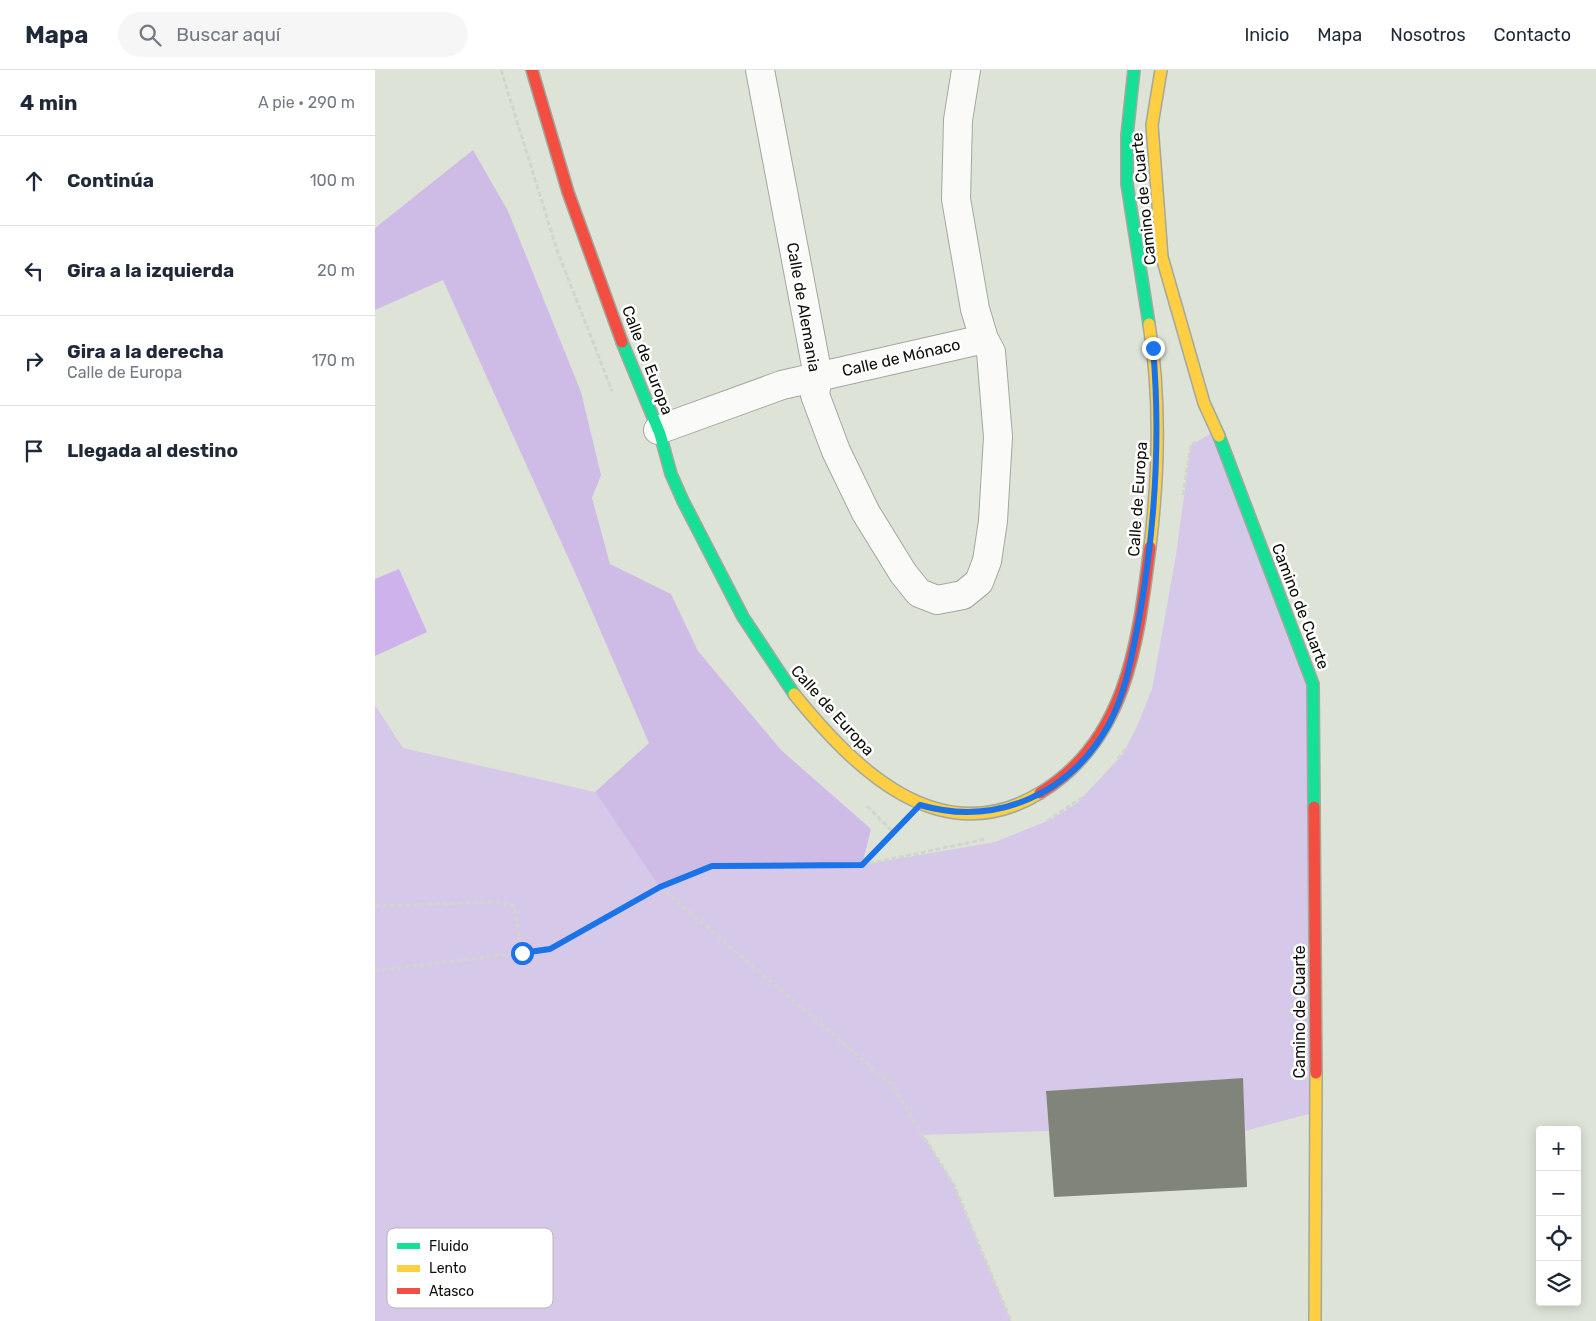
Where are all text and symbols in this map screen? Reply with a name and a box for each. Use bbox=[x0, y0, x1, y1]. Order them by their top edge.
search box bbox=[118, 12, 468, 57]
text: Mapa bbox=[25, 21, 88, 49]
icon: search bbox=[136, 21, 164, 49]
text: Buscar aquí bbox=[176, 23, 280, 46]
text: Inicio bbox=[1244, 24, 1289, 46]
text: Mapa bbox=[1317, 24, 1362, 46]
text: Nosotros bbox=[1390, 24, 1466, 46]
text: Contacto bbox=[1494, 24, 1571, 46]
text: 4 min bbox=[20, 90, 78, 115]
text: A pie · 290 m bbox=[258, 93, 355, 112]
street label: Camino de Cuarte bbox=[1127, 132, 1160, 266]
icon: ahead bbox=[20, 167, 48, 195]
text: Continúa bbox=[67, 169, 154, 192]
text: 100 m bbox=[310, 171, 355, 190]
street label: Calle de Alemania bbox=[783, 241, 824, 373]
icon: left bbox=[20, 257, 48, 285]
text: Gira a la izquierda bbox=[67, 259, 234, 282]
text: 20 m bbox=[317, 261, 355, 280]
street label: Calle de Europa bbox=[618, 303, 677, 417]
street label: Calle de Mónaco bbox=[840, 335, 962, 380]
route end bbox=[1142, 337, 1165, 360]
text: Gira a la derecha bbox=[67, 340, 224, 363]
icon: right bbox=[20, 347, 48, 375]
text: 170 m bbox=[312, 351, 355, 370]
text: Calle de Europa bbox=[67, 363, 182, 382]
icon: arrive bbox=[20, 437, 48, 465]
text: Llegada al destino bbox=[67, 439, 238, 462]
street label: Calle de Europa bbox=[1124, 441, 1151, 557]
street label: Camino de Cuarte bbox=[1268, 541, 1333, 672]
street label: Calle de Europa bbox=[787, 661, 878, 760]
route start bbox=[511, 942, 534, 965]
street label: Camino de Cuarte bbox=[1290, 945, 1309, 1079]
map controls bbox=[1536, 1126, 1581, 1306]
button: + bbox=[1536, 1126, 1581, 1171]
button: − bbox=[1536, 1171, 1581, 1216]
button: locate bbox=[1536, 1216, 1581, 1261]
legend bbox=[387, 1228, 553, 1308]
text: Fluido bbox=[429, 1238, 469, 1255]
text: Lento bbox=[429, 1260, 466, 1277]
button: layers bbox=[1536, 1261, 1581, 1306]
text: Atasco bbox=[429, 1283, 474, 1300]

